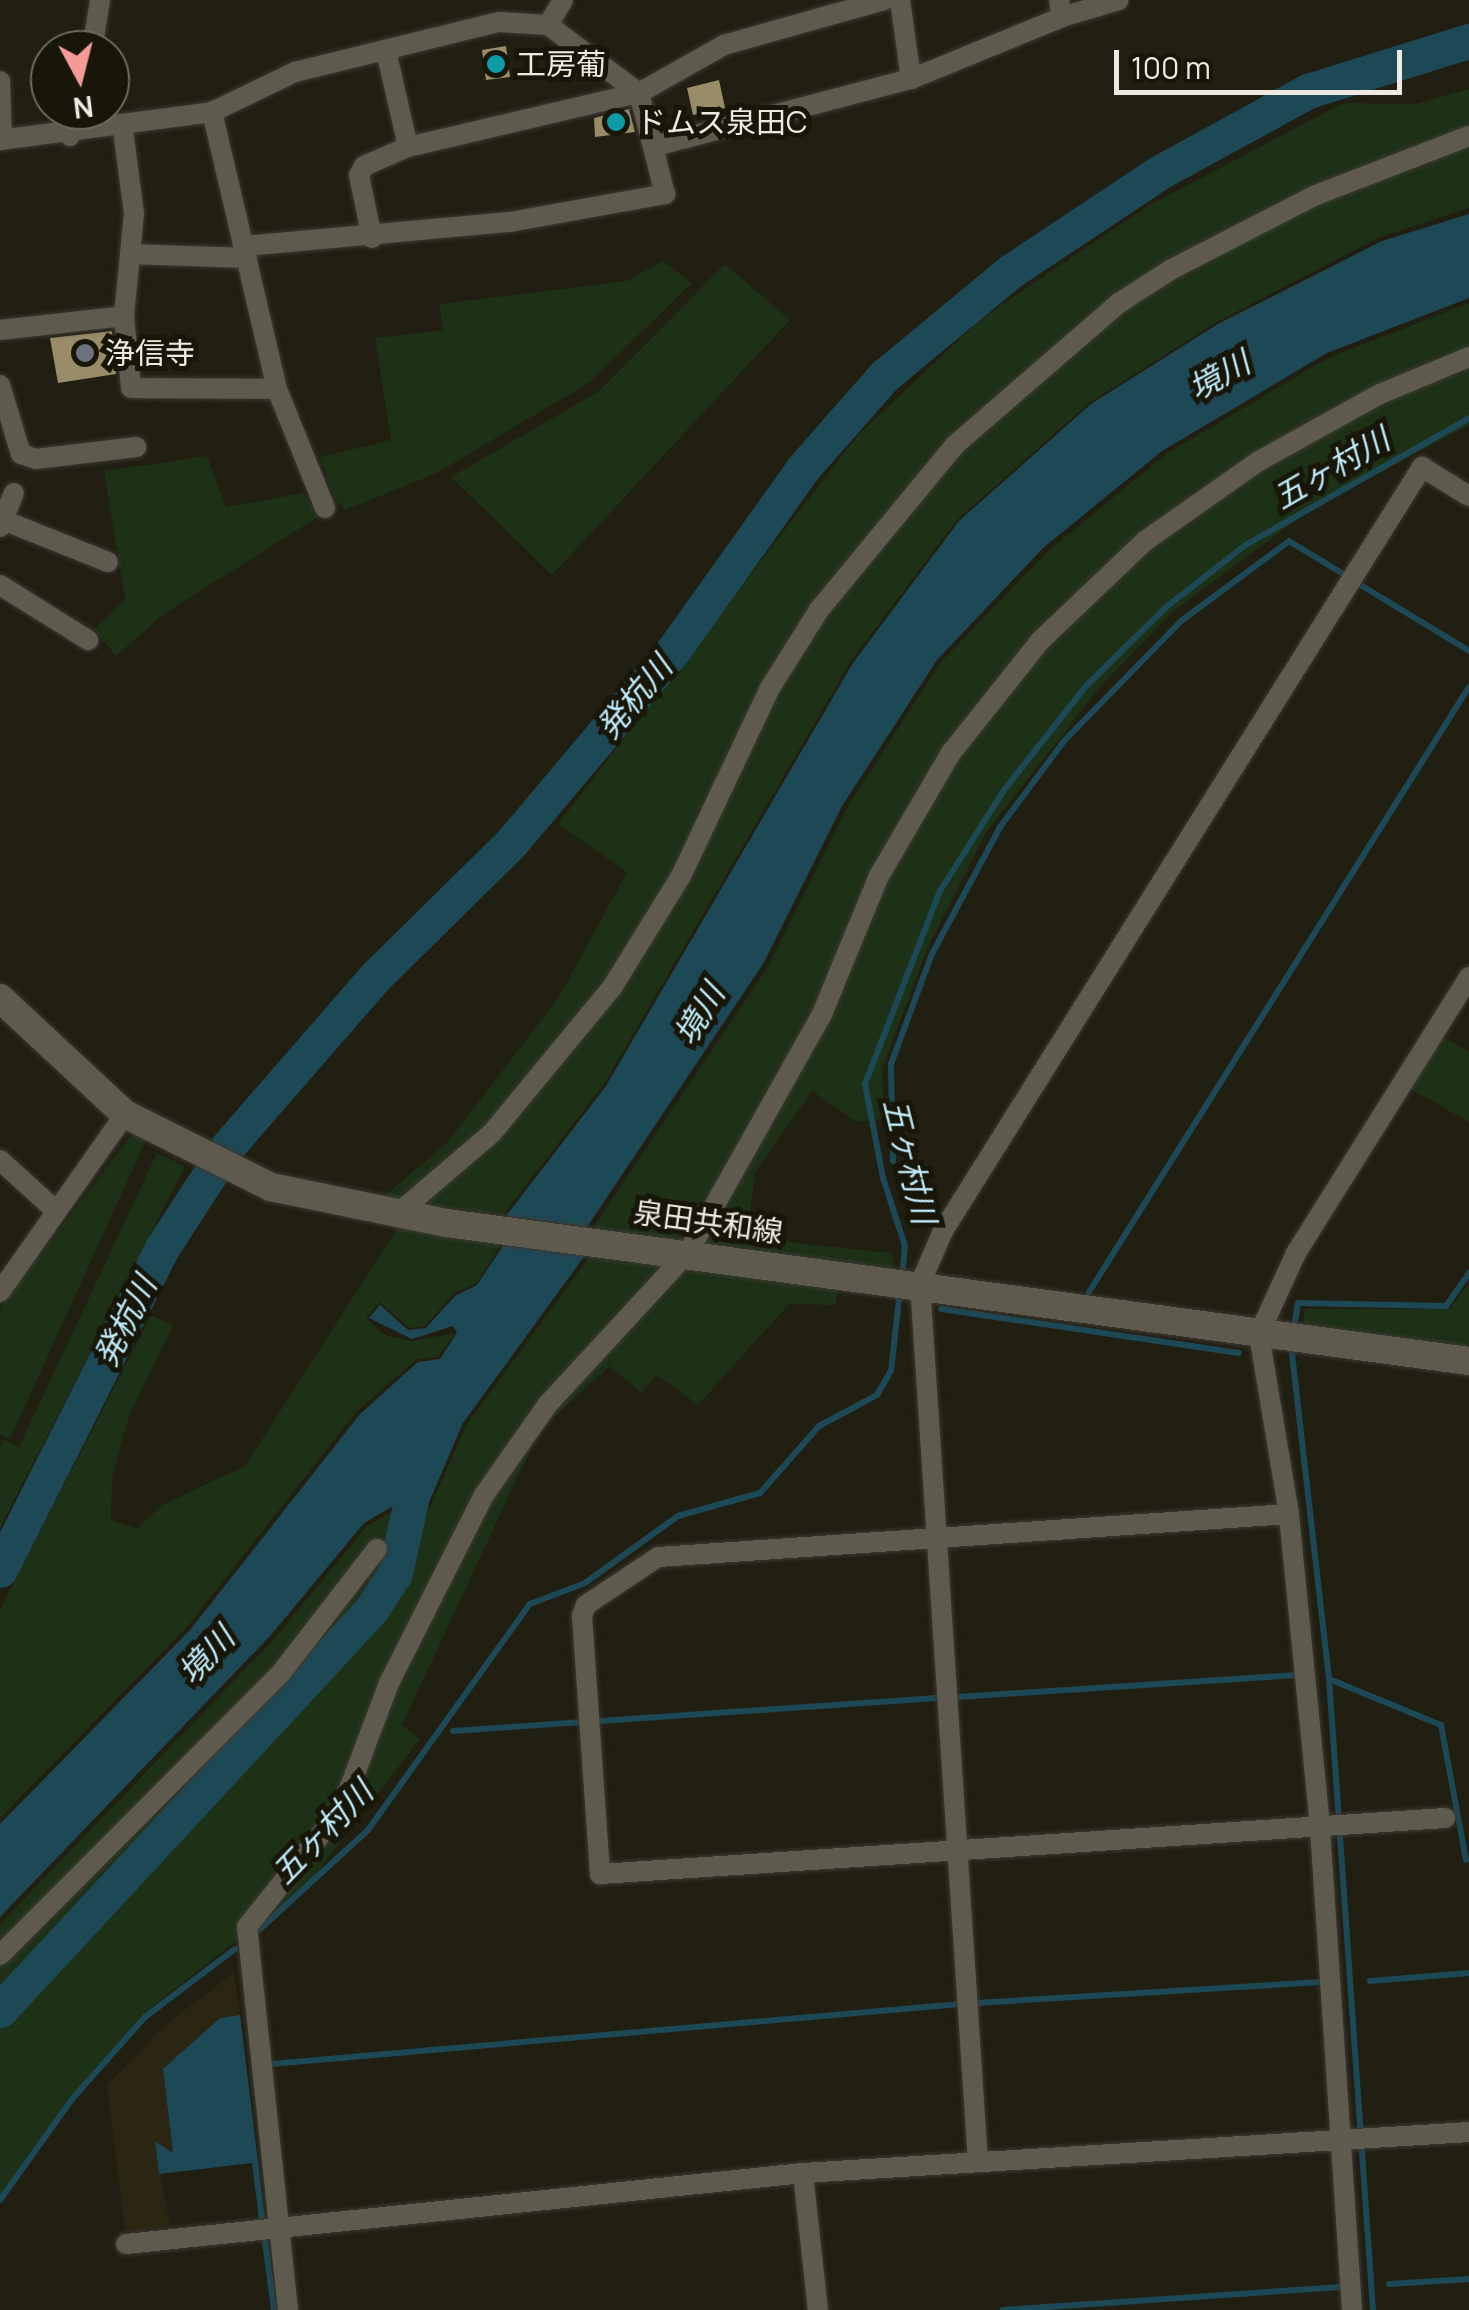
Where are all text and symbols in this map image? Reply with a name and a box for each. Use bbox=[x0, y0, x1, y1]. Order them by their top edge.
north arrow bbox=[30, 30, 130, 130]
scale bar bbox=[1119, 30, 1406, 92]
place label: 工房葡 bbox=[516, 46, 606, 82]
text: 100 m bbox=[1131, 47, 1211, 88]
marker: 工房葡 bbox=[485, 53, 507, 75]
text: N bbox=[71, 88, 96, 128]
place label: ドムス泉田C bbox=[636, 104, 807, 140]
marker: ドムス泉田C bbox=[605, 111, 627, 133]
place label: 浄信寺 bbox=[105, 335, 195, 371]
marker: 浄信寺 bbox=[74, 342, 96, 364]
water label: 境川 bbox=[1182, 343, 1256, 407]
water label: 五ヶ村川 bbox=[1266, 419, 1396, 517]
water label: 発杭川 bbox=[588, 648, 680, 746]
water label: 境川 bbox=[666, 977, 732, 1051]
water label: 五ヶ村川 bbox=[876, 1094, 944, 1228]
street label: 泉田共和線 bbox=[631, 1194, 785, 1250]
water label: 発杭川 bbox=[86, 1270, 164, 1372]
water label: 境川 bbox=[170, 1619, 242, 1691]
water label: 五ヶ村川 bbox=[264, 1773, 380, 1891]

